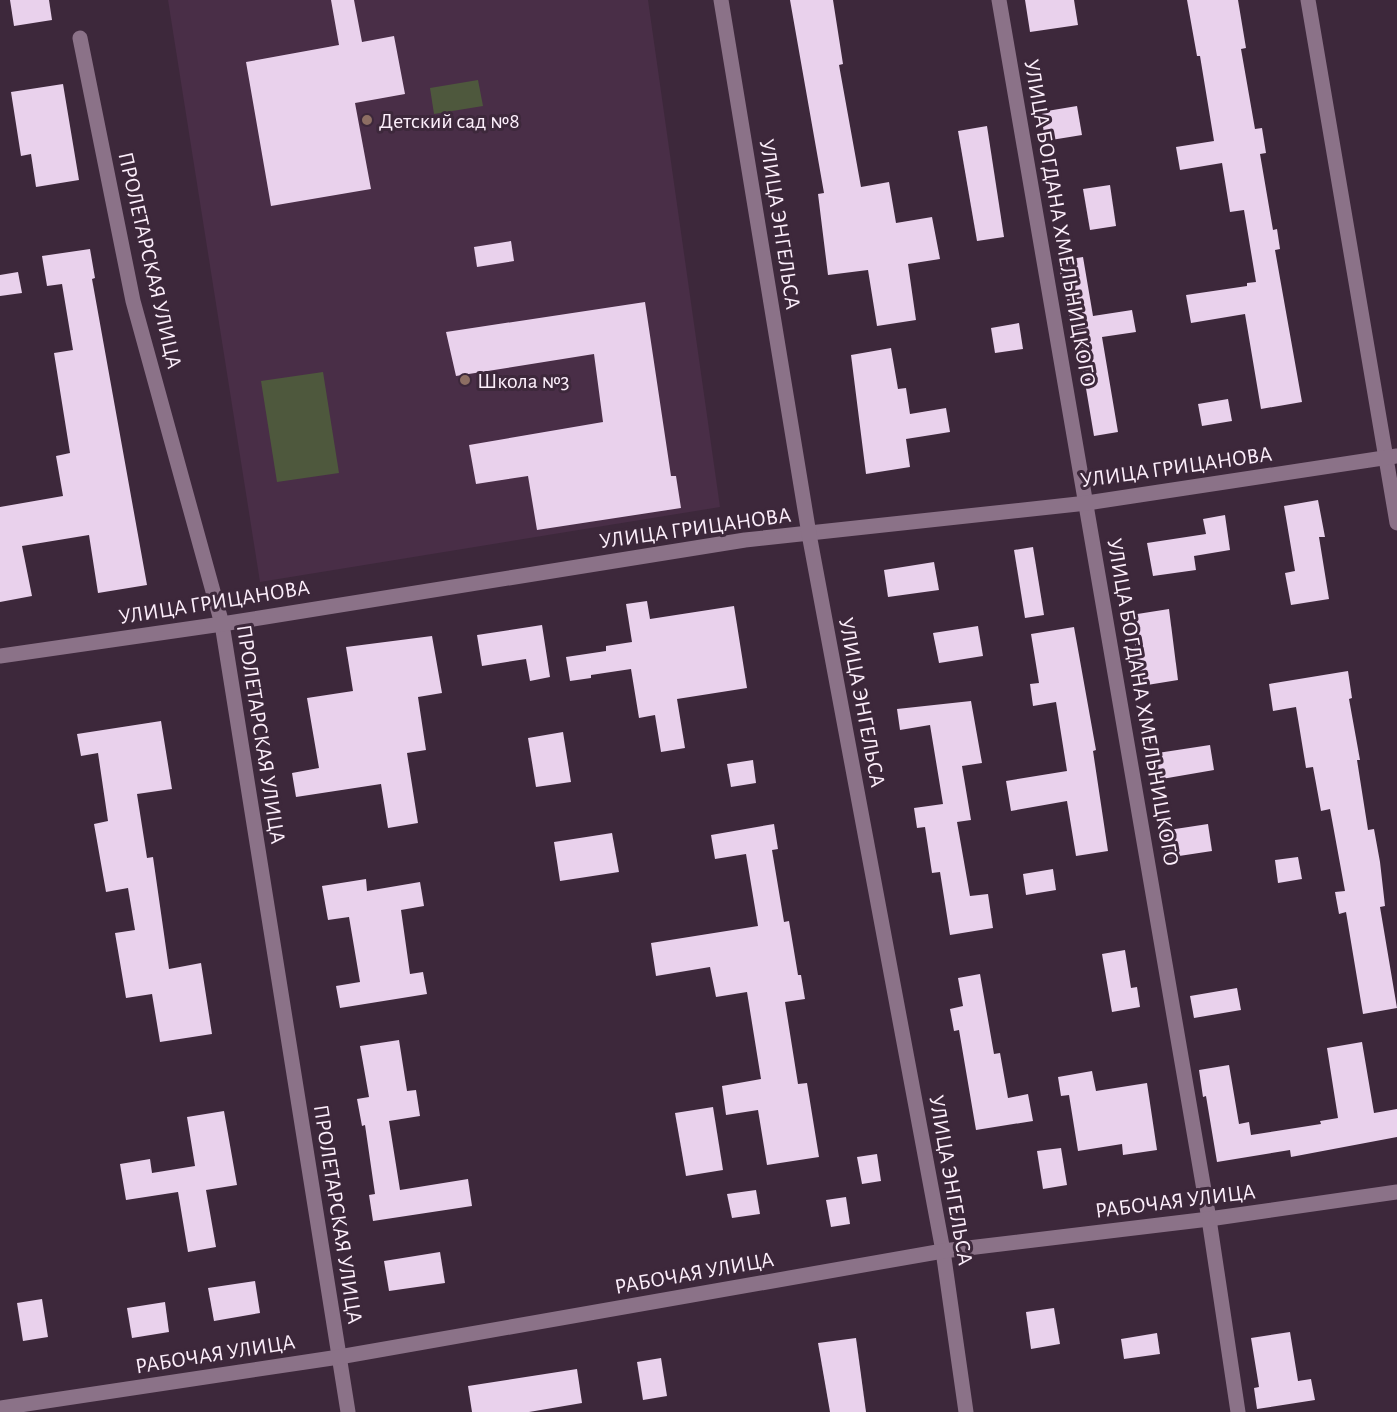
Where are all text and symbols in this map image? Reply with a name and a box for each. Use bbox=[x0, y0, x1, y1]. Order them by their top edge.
street label: УЛИЦА БОГДАНА ХМЕЛЬНИЦКОГО bbox=[1020, 58, 1100, 389]
place label: Детский сад №8 bbox=[379, 110, 520, 132]
marker: Детский сад №8 bbox=[360, 113, 374, 127]
street label: УЛИЦА ЭНГЕЛЬСА bbox=[756, 137, 804, 311]
street label: ПРОЛЕТАРСКАЯ УЛИЦА bbox=[114, 150, 186, 371]
place label: Школа №3 bbox=[477, 370, 570, 392]
marker: Школа №3 bbox=[458, 373, 472, 387]
street label: УЛИЦА ГРИЦАНОВА bbox=[1079, 443, 1273, 491]
street label: УЛИЦА ГРИЦАНОВА bbox=[598, 504, 792, 552]
street label: УЛИЦА БОГДАНА ХМЕЛЬНИЦКОГО bbox=[1103, 537, 1183, 868]
street label: УЛИЦА ГРИЦАНОВА bbox=[117, 576, 311, 628]
street label: УЛИЦА ЭНГЕЛЬСА bbox=[835, 616, 889, 789]
street label: ПРОЛЕТАРСКАЯ УЛИЦА bbox=[233, 623, 289, 845]
street label: УЛИЦА ЭНГЕЛЬСА bbox=[925, 1093, 977, 1267]
street label: ПРОЛЕТАРСКАЯ УЛИЦА bbox=[310, 1103, 366, 1325]
street label: РАБОЧАЯ УЛИЦА bbox=[1094, 1180, 1257, 1222]
street label: РАБОЧАЯ УЛИЦА bbox=[613, 1248, 776, 1298]
street label: РАБОЧАЯ УЛИЦА bbox=[134, 1330, 297, 1377]

